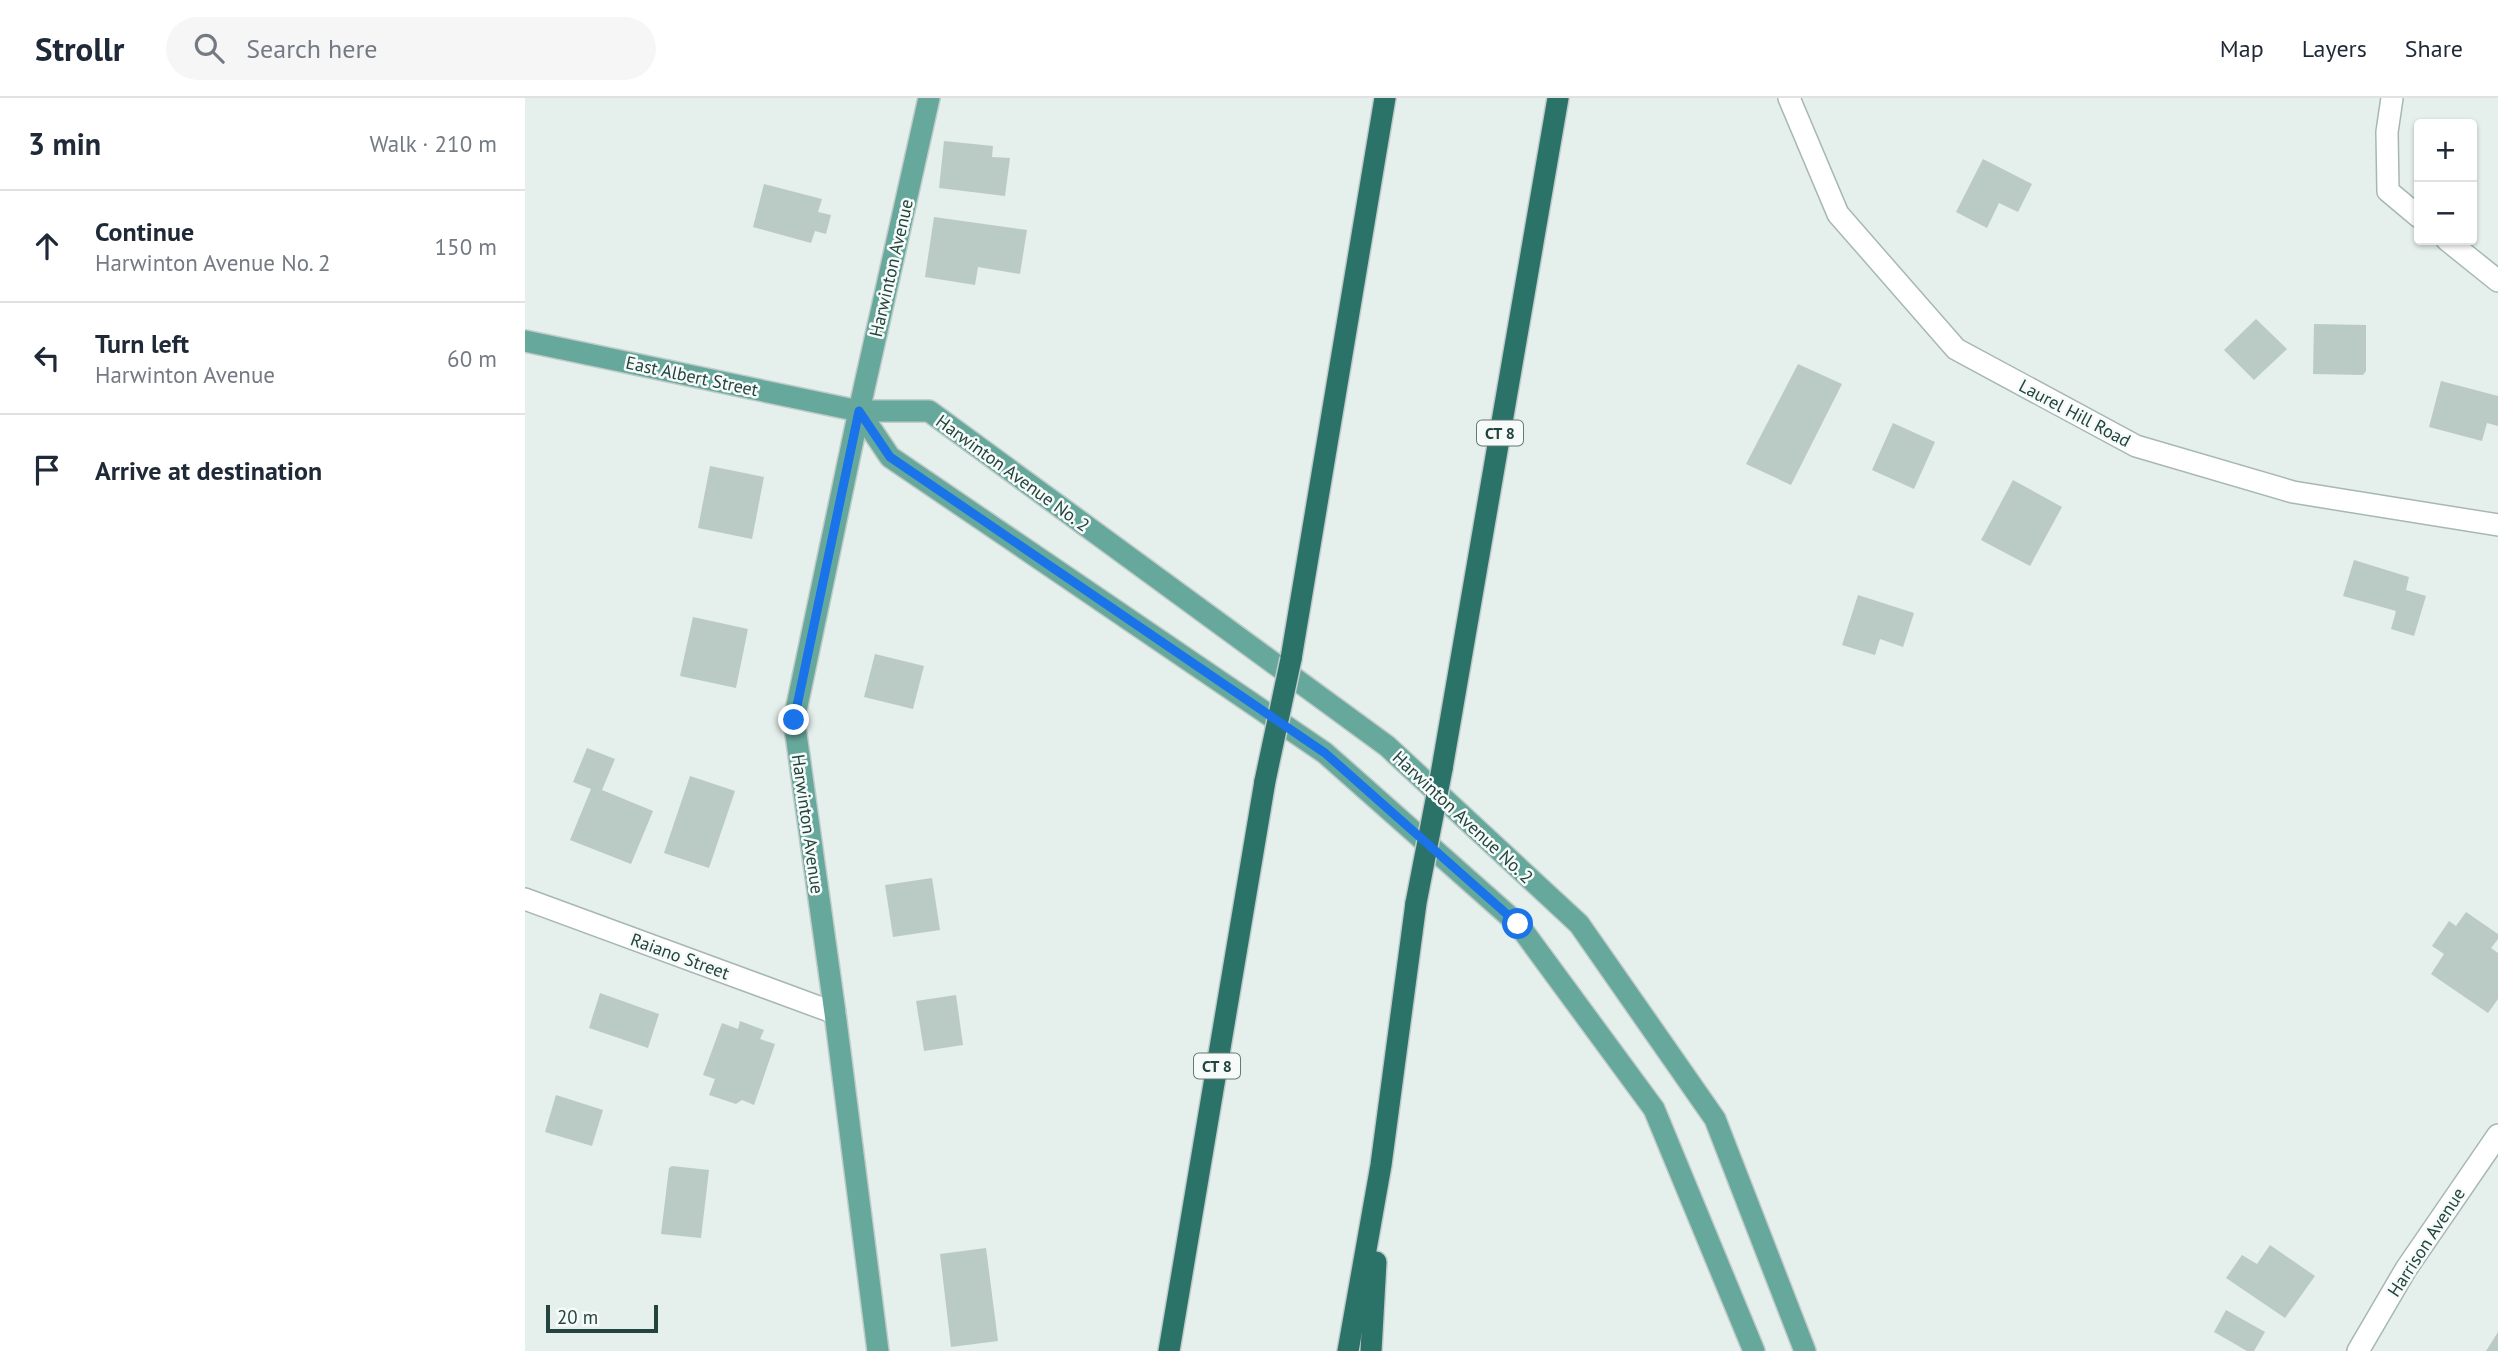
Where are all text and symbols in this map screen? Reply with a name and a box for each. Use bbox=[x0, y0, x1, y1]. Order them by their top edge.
search box bbox=[166, 17, 656, 80]
text: Strollr bbox=[35, 27, 124, 70]
icon: search bbox=[190, 29, 228, 67]
text: Search here bbox=[246, 32, 377, 65]
text: Map bbox=[2220, 33, 2264, 64]
text: Layers bbox=[2302, 33, 2367, 64]
text: Share bbox=[2405, 33, 2463, 64]
map controls bbox=[2414, 119, 2477, 245]
button: + bbox=[2414, 119, 2477, 182]
text: 3 min bbox=[28, 124, 101, 163]
text: Walk · 210 m bbox=[370, 129, 497, 158]
button: − bbox=[2414, 182, 2477, 245]
street label: Harwinton Avenue bbox=[864, 197, 918, 339]
text: Continue bbox=[95, 215, 194, 248]
icon: ahead bbox=[28, 227, 66, 265]
text: 150 m bbox=[435, 232, 497, 261]
text: Harwinton Avenue No. 2 bbox=[95, 248, 331, 277]
text: Turn left bbox=[95, 327, 189, 360]
icon: left bbox=[28, 339, 66, 377]
text: 60 m bbox=[447, 344, 497, 373]
street label: East Albert Street bbox=[624, 351, 760, 401]
text: Harwinton Avenue bbox=[95, 360, 275, 389]
street label: Laurel Hill Road bbox=[2015, 374, 2135, 452]
street label: Harwinton Avenue No. 2 bbox=[932, 410, 1094, 536]
road number: CT 8 bbox=[1477, 420, 1523, 446]
icon: arrive bbox=[28, 451, 66, 489]
text: Arrive at destination bbox=[95, 454, 322, 487]
route end bbox=[778, 704, 809, 735]
street label: Harwinton Avenue No. 2 bbox=[1388, 746, 1538, 888]
street label: Harwinton Avenue bbox=[787, 753, 829, 895]
route start bbox=[1502, 908, 1533, 939]
street label: Raiano Street bbox=[627, 927, 733, 985]
road number: CT 8 bbox=[1194, 1054, 1240, 1078]
street label: Harrison Avenue bbox=[2382, 1183, 2470, 1301]
scale bar bbox=[546, 1302, 658, 1334]
text: 20 m bbox=[557, 1305, 598, 1329]

